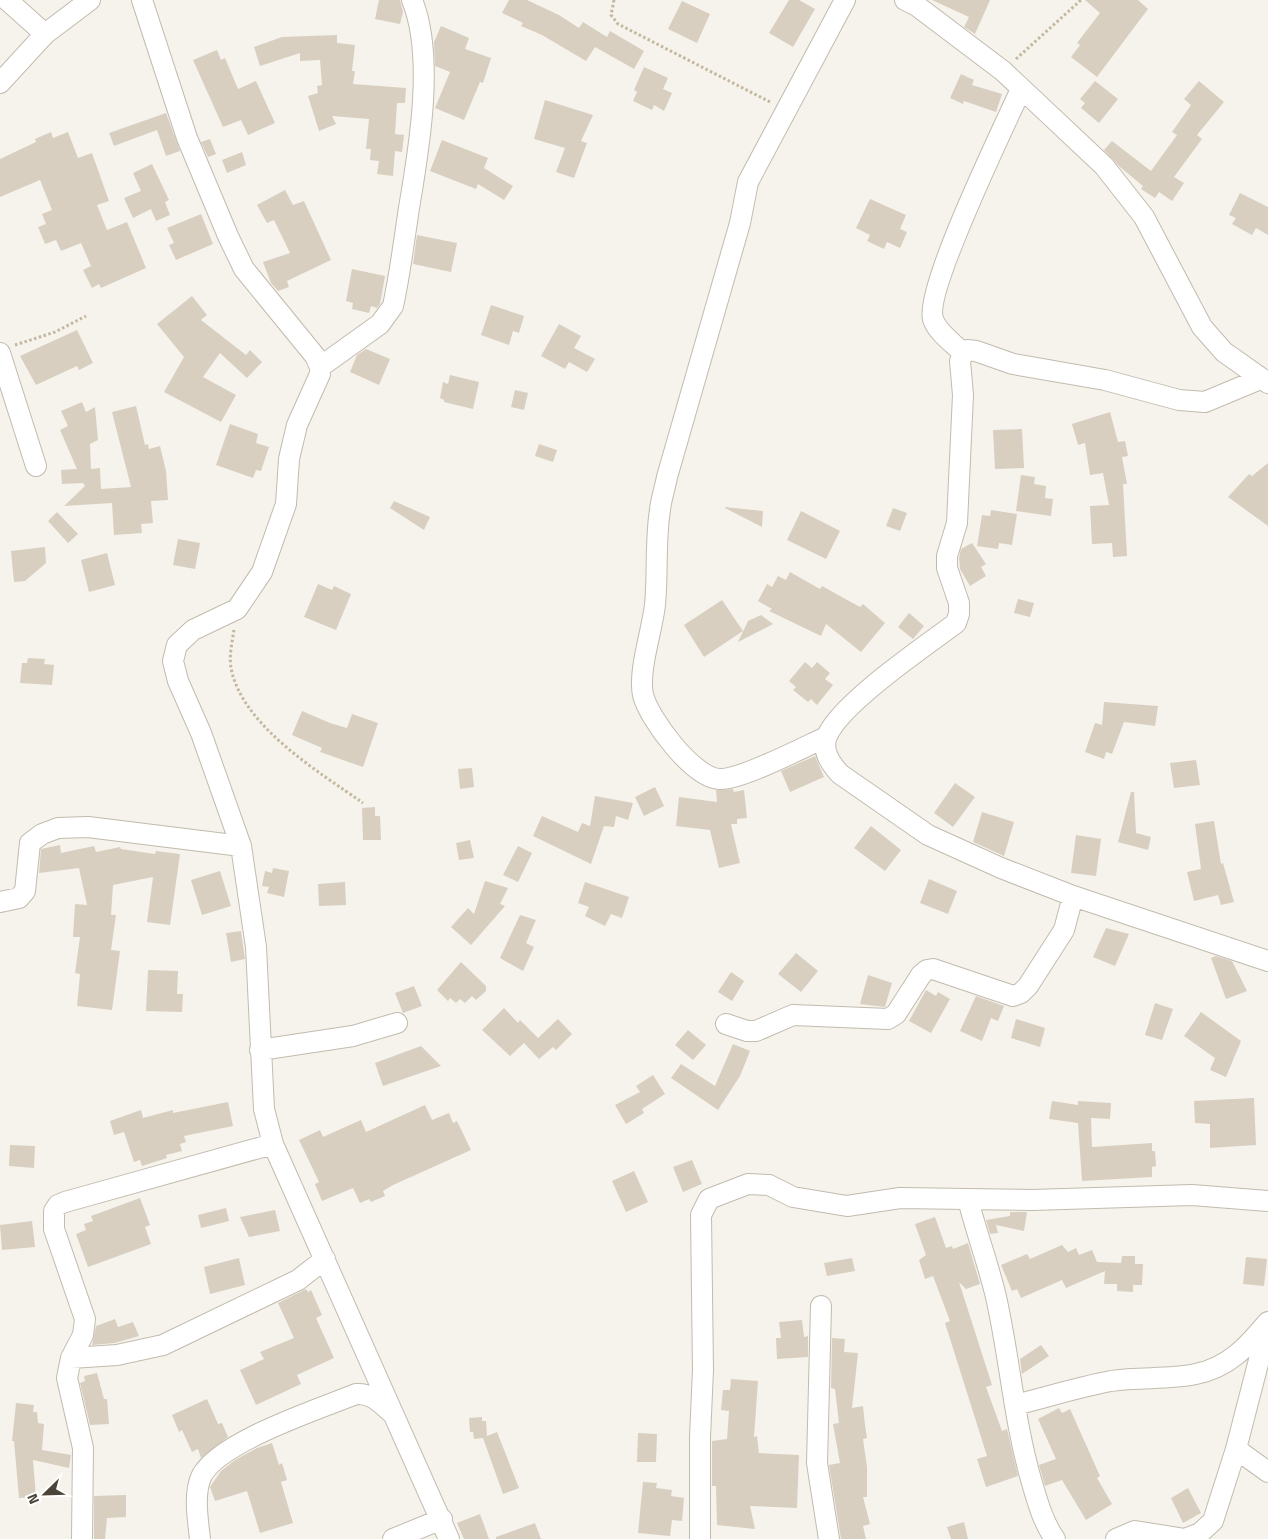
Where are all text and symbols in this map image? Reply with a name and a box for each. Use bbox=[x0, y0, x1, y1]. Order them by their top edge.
north arrow bbox=[20, 1469, 70, 1519]
text: N bbox=[21, 1491, 44, 1508]

